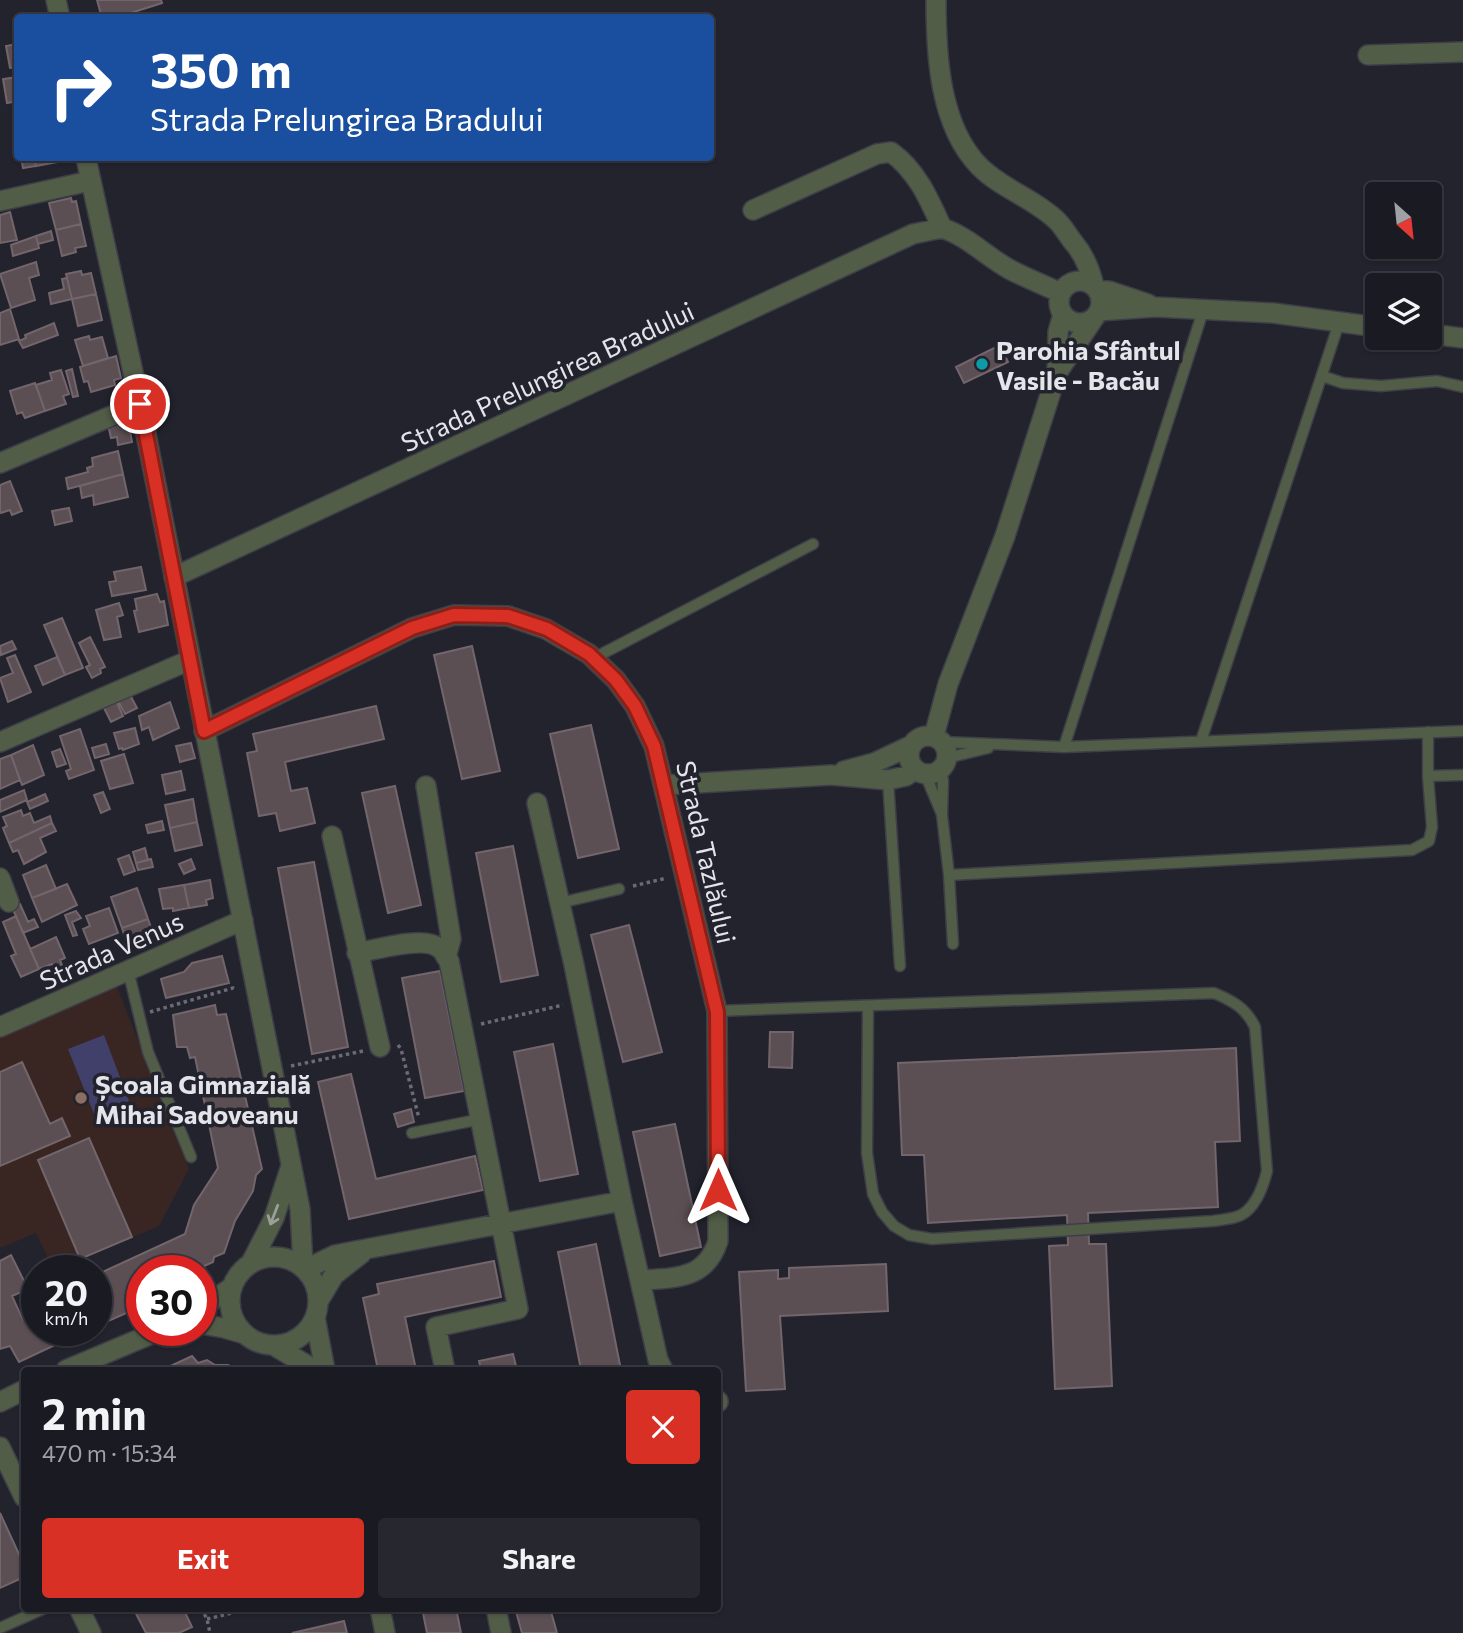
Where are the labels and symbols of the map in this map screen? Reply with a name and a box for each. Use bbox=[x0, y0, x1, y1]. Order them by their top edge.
north arrow bbox=[1365, 182, 1442, 259]
street label: Strada Prelungirea Bradului bbox=[396, 294, 698, 458]
place label: Parohia Sfântul Vasile - Bacău bbox=[996, 334, 1181, 395]
marker: Parohia Sfântul Vasile - Bacău bbox=[974, 356, 990, 372]
pin bbox=[110, 374, 170, 434]
street label: Strada Tazlăului bbox=[671, 758, 743, 946]
street label: Strada Venus bbox=[34, 905, 188, 995]
place label: Școala Gimnazială Mihai Sadoveanu bbox=[95, 1068, 311, 1129]
marker: Școala Gimnazială Mihai Sadoveanu bbox=[73, 1090, 89, 1106]
position arrow bbox=[681, 1153, 755, 1227]
one-way arrow bbox=[267, 1204, 280, 1225]
speed limit sign: 30 bbox=[126, 1255, 217, 1346]

